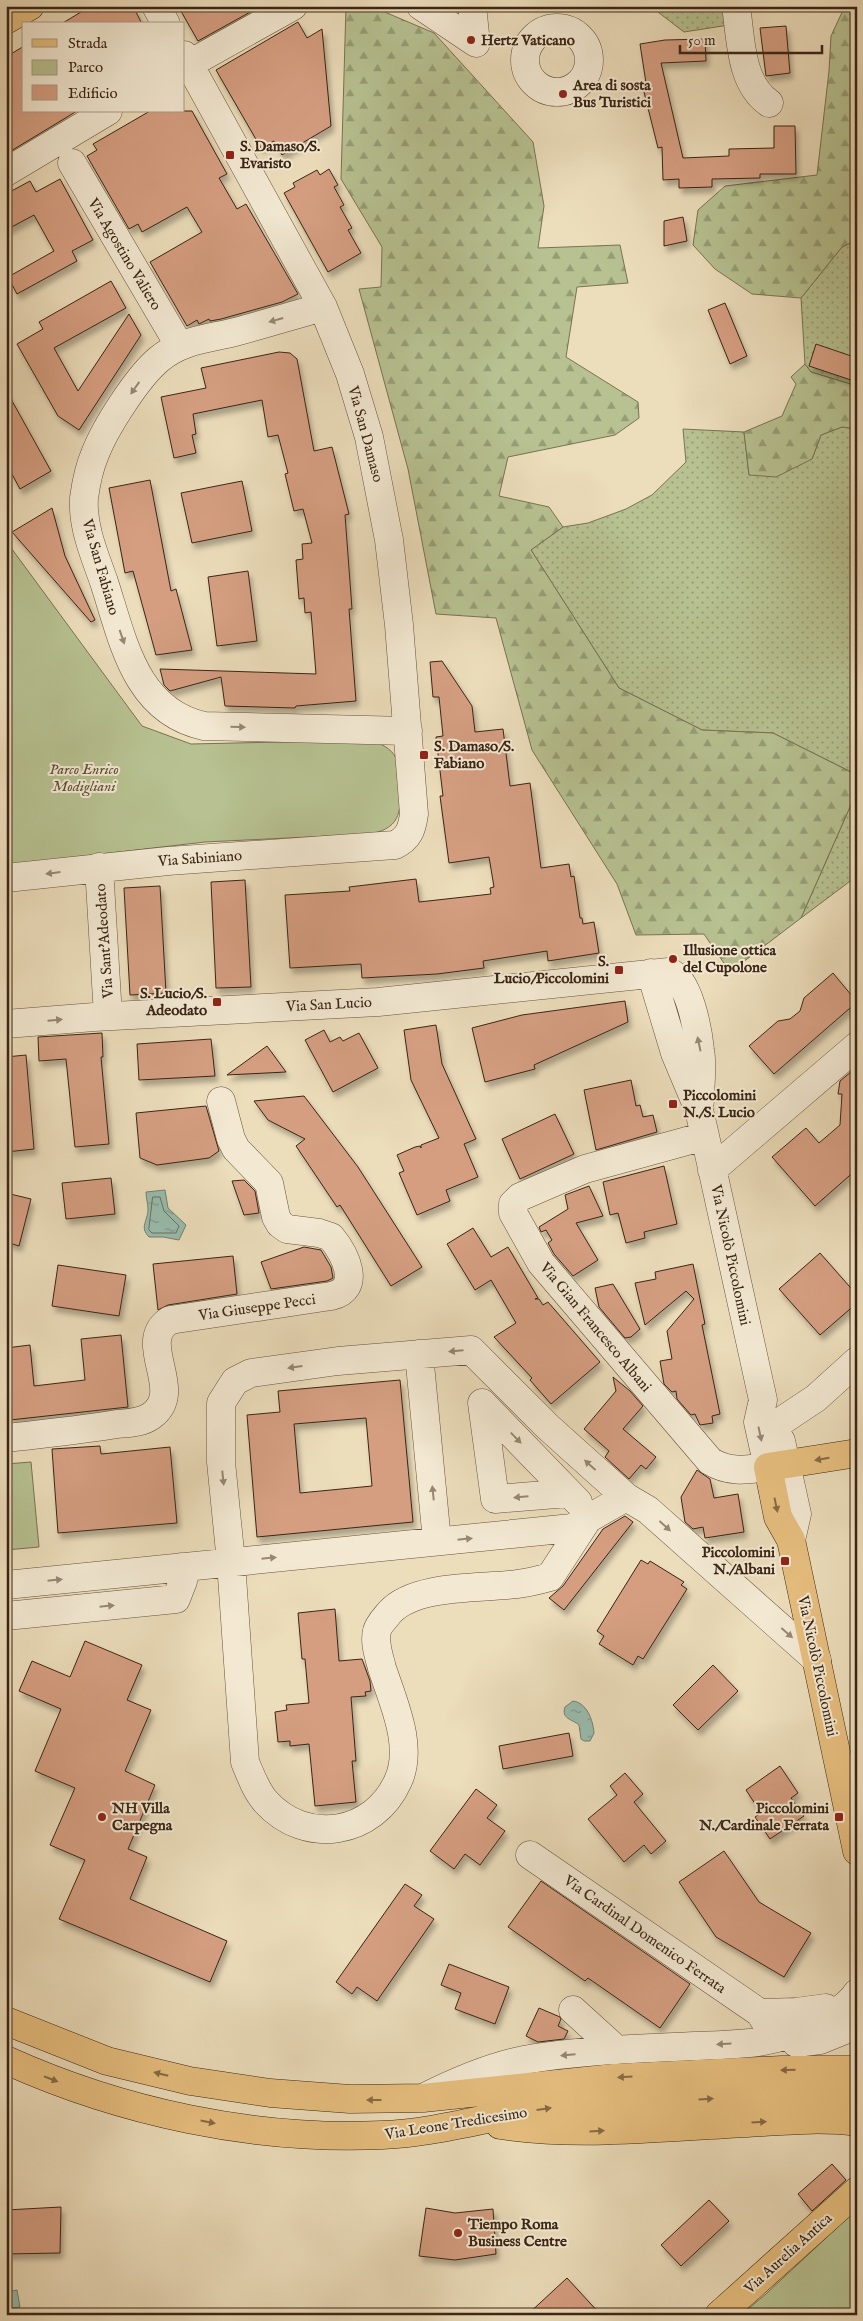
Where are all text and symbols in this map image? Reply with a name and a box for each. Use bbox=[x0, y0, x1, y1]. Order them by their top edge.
legend bbox=[22, 22, 185, 112]
scale bar bbox=[680, 22, 823, 54]
place label: Hertz Vaticano bbox=[481, 31, 575, 50]
text: 50 m bbox=[688, 31, 716, 50]
text: Strada bbox=[68, 34, 108, 53]
marker: Hertz Vaticano bbox=[465, 34, 477, 46]
text: Parco bbox=[68, 58, 103, 77]
place label: Area di sosta Bus Turistici bbox=[572, 76, 651, 112]
text: Edificio bbox=[68, 84, 118, 103]
marker: Area di sosta Bus Turistici bbox=[557, 88, 569, 100]
place label: S. Damaso/S. Evaristo bbox=[240, 137, 320, 173]
marker: S. Damaso/S. Evaristo bbox=[224, 149, 236, 161]
street label: Via Agostino Valiero bbox=[83, 194, 166, 314]
one-way arrow bbox=[268, 317, 283, 325]
one-way arrow bbox=[130, 381, 140, 395]
street label: Via San Damaso bbox=[343, 383, 388, 484]
street label: Via San Fabiano bbox=[77, 516, 123, 617]
one-way arrow bbox=[118, 630, 126, 645]
one-way arrow bbox=[230, 723, 246, 731]
place label: S. Damaso/S. Fabiano bbox=[434, 737, 514, 773]
marker: S. Damaso/S. Fabiano bbox=[418, 749, 430, 761]
park label: Parco Enrico Modigliani bbox=[49, 760, 119, 797]
street label: Via Sabiniano bbox=[156, 846, 243, 871]
one-way arrow bbox=[44, 869, 60, 877]
street label: Via Sant'Adeodato bbox=[91, 883, 118, 1000]
place label: Illusione ottica del Cupolone bbox=[683, 941, 777, 977]
place label: S. Lucio/Piccolomini bbox=[494, 952, 609, 988]
marker: Illusione ottica del Cupolone bbox=[667, 953, 679, 965]
marker: S. Lucio/Piccolomini bbox=[613, 964, 625, 976]
place label: S. Lucio/S. Adeodato bbox=[140, 984, 207, 1020]
street label: Via San Lucio bbox=[285, 993, 372, 1016]
marker: S. Lucio/S. Adeodato bbox=[211, 996, 223, 1008]
one-way arrow bbox=[47, 1016, 63, 1024]
one-way arrow bbox=[695, 1036, 703, 1051]
place label: Piccolomini N./S. Lucio bbox=[682, 1086, 756, 1122]
marker: Piccolomini N./S. Lucio bbox=[667, 1098, 679, 1110]
street label: Via Nicolò Piccolomini bbox=[706, 1182, 755, 1327]
street label: Via Gian Francesco Albani bbox=[535, 1258, 656, 1396]
street label: Via Giuseppe Pecci bbox=[196, 1290, 317, 1325]
one-way arrow bbox=[448, 1347, 464, 1355]
one-way arrow bbox=[286, 1363, 302, 1371]
one-way arrow bbox=[756, 1426, 764, 1441]
one-way arrow bbox=[510, 1432, 522, 1444]
one-way arrow bbox=[813, 1455, 829, 1463]
one-way arrow bbox=[583, 1459, 596, 1470]
one-way arrow bbox=[219, 1470, 227, 1486]
one-way arrow bbox=[428, 1485, 436, 1501]
one-way arrow bbox=[512, 1493, 528, 1501]
one-way arrow bbox=[772, 1497, 780, 1512]
one-way arrow bbox=[659, 1520, 671, 1532]
one-way arrow bbox=[457, 1535, 473, 1543]
place label: Piccolomini N./Albani bbox=[702, 1543, 775, 1579]
one-way arrow bbox=[261, 1554, 277, 1562]
marker: Piccolomini N./Albani bbox=[779, 1555, 791, 1567]
one-way arrow bbox=[47, 1576, 63, 1584]
street label: Via Nicolò Piccolomini bbox=[793, 1593, 842, 1738]
one-way arrow bbox=[99, 1602, 115, 1610]
one-way arrow bbox=[780, 1628, 793, 1639]
place label: NH Villa Carpegna bbox=[111, 1799, 173, 1835]
place label: Piccolomini N./Cardinale Ferrata bbox=[698, 1799, 830, 1835]
marker: NH Villa Carpegna bbox=[96, 1811, 108, 1823]
marker: Piccolomini N./Cardinale Ferrata bbox=[833, 1811, 845, 1823]
street label: Via Cardinal Domenico Ferrata bbox=[559, 1870, 730, 1998]
one-way arrow bbox=[716, 2041, 732, 2049]
one-way arrow bbox=[560, 2051, 576, 2059]
one-way arrow bbox=[779, 2066, 795, 2074]
one-way arrow bbox=[154, 2070, 169, 2078]
one-way arrow bbox=[617, 2073, 633, 2081]
one-way arrow bbox=[44, 2075, 59, 2083]
one-way arrow bbox=[698, 2095, 714, 2103]
one-way arrow bbox=[366, 2096, 382, 2104]
street label: Via Leone Tredicesimo bbox=[383, 2103, 529, 2144]
one-way arrow bbox=[536, 2105, 552, 2113]
one-way arrow bbox=[751, 2117, 767, 2125]
one-way arrow bbox=[200, 2118, 216, 2126]
one-way arrow bbox=[589, 2127, 605, 2135]
street label: Via Aurelia Antica bbox=[740, 2209, 837, 2299]
place label: Tiempo Roma Business Centre bbox=[467, 2215, 567, 2251]
marker: Tiempo Roma Business Centre bbox=[452, 2227, 464, 2239]

